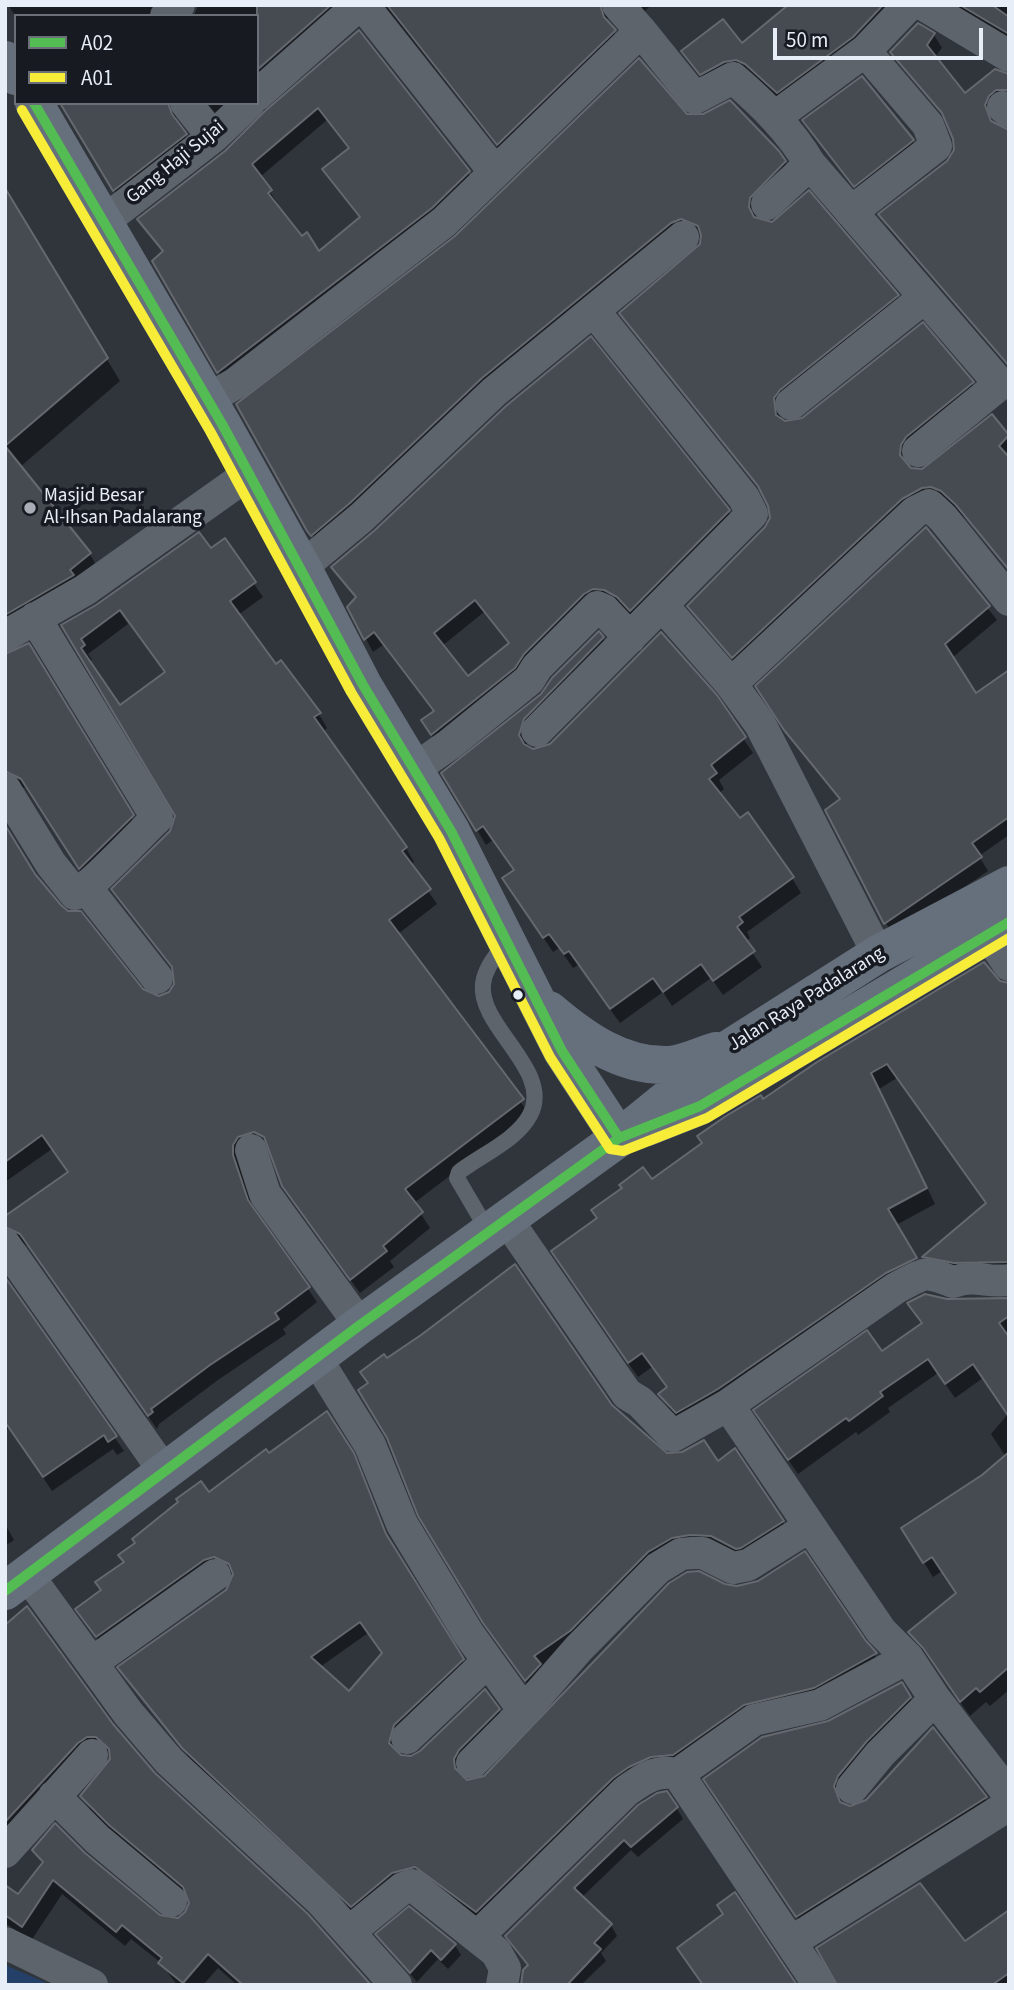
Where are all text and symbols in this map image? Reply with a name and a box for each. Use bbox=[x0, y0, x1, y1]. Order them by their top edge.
legend bbox=[14, 14, 259, 105]
scale bar bbox=[776, 14, 986, 58]
text: 50 m bbox=[786, 25, 828, 55]
text: A02 bbox=[81, 28, 113, 58]
text: A01 bbox=[81, 63, 113, 93]
street label: Gang Haji Sujai bbox=[122, 116, 230, 210]
place label: Masjid Besar Al-Ihsan Padalarang bbox=[44, 486, 202, 530]
marker: Masjid Besar Al-Ihsan Padalarang bbox=[22, 500, 38, 516]
street label: Jalan Raya Padalarang bbox=[725, 943, 889, 1057]
unlabelled marker bbox=[511, 988, 525, 1002]

